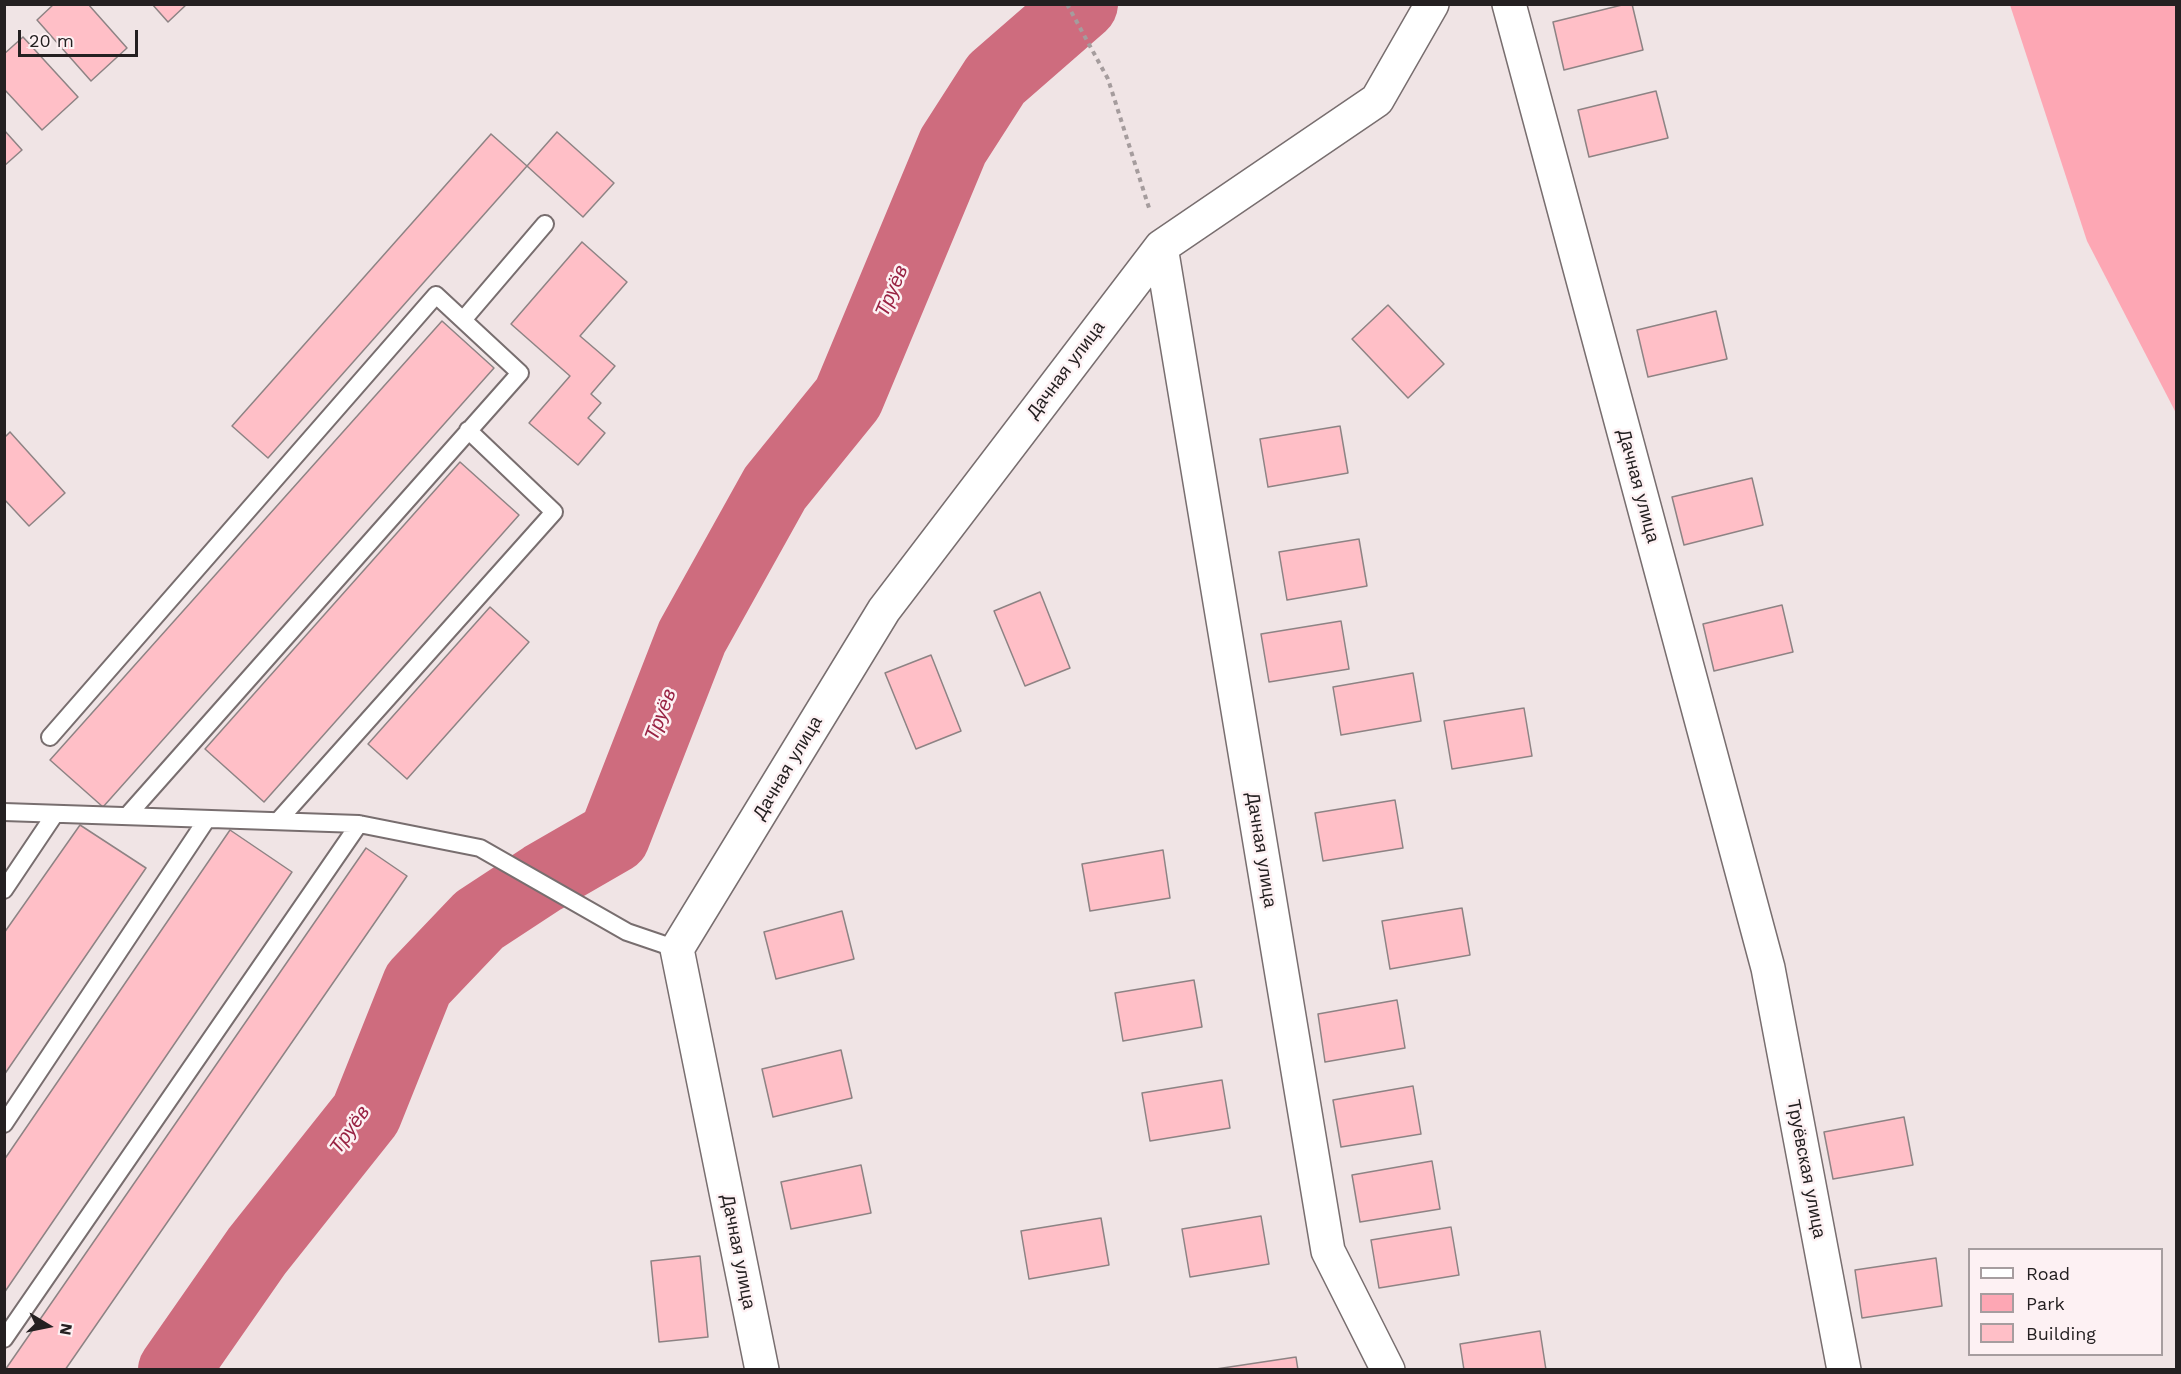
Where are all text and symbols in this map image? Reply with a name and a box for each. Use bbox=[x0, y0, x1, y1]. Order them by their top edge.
scale bar bbox=[21, 18, 141, 56]
text: 20 m bbox=[29, 30, 74, 51]
water label: Труёв bbox=[870, 262, 914, 320]
street label: Дачная улица bbox=[1022, 317, 1110, 423]
street label: Дачная улица bbox=[1612, 427, 1664, 545]
water label: Труёв bbox=[640, 686, 682, 744]
street label: Дачная улица bbox=[749, 713, 827, 823]
street label: Дачная улица bbox=[1241, 791, 1281, 909]
street label: Труёвская улица bbox=[1782, 1098, 1830, 1240]
water label: Труёв bbox=[325, 1101, 375, 1159]
street label: Дачная улица bbox=[716, 1193, 760, 1311]
legend bbox=[1968, 1248, 2163, 1356]
text: Road bbox=[2026, 1263, 2070, 1284]
text: Park bbox=[2026, 1293, 2065, 1314]
north arrow bbox=[18, 1296, 78, 1356]
text: N bbox=[56, 1322, 77, 1337]
text: Building bbox=[2026, 1323, 2096, 1344]

